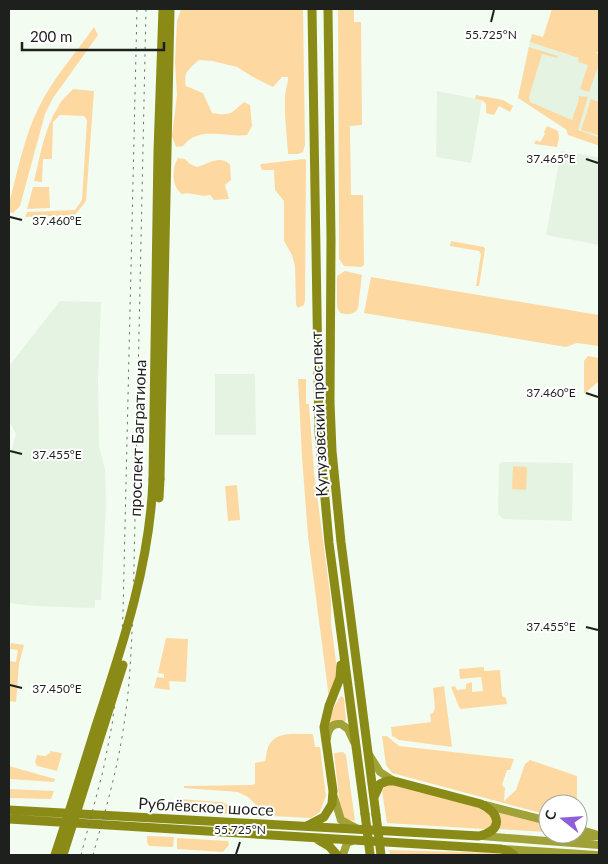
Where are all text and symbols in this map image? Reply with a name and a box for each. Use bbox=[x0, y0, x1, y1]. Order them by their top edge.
scale bar bbox=[22, 20, 165, 52]
text: 200 m bbox=[30, 27, 72, 45]
text: 55.725°N bbox=[465, 27, 517, 42]
text: 37.465°E bbox=[526, 151, 576, 166]
text: 37.460°E bbox=[32, 213, 82, 228]
street label: Кутузовский проспект bbox=[306, 331, 330, 497]
street label: проспект Багратиона bbox=[125, 359, 149, 517]
text: 37.460°E bbox=[526, 385, 576, 400]
text: 37.455°E bbox=[32, 447, 82, 462]
text: 37.455°E bbox=[526, 619, 576, 634]
text: 37.450°E bbox=[32, 681, 82, 696]
street label: Рублёвское шоссе bbox=[138, 793, 274, 819]
north arrow bbox=[538, 794, 588, 844]
text: С bbox=[541, 807, 560, 822]
text: 55.725°N bbox=[214, 822, 266, 837]

